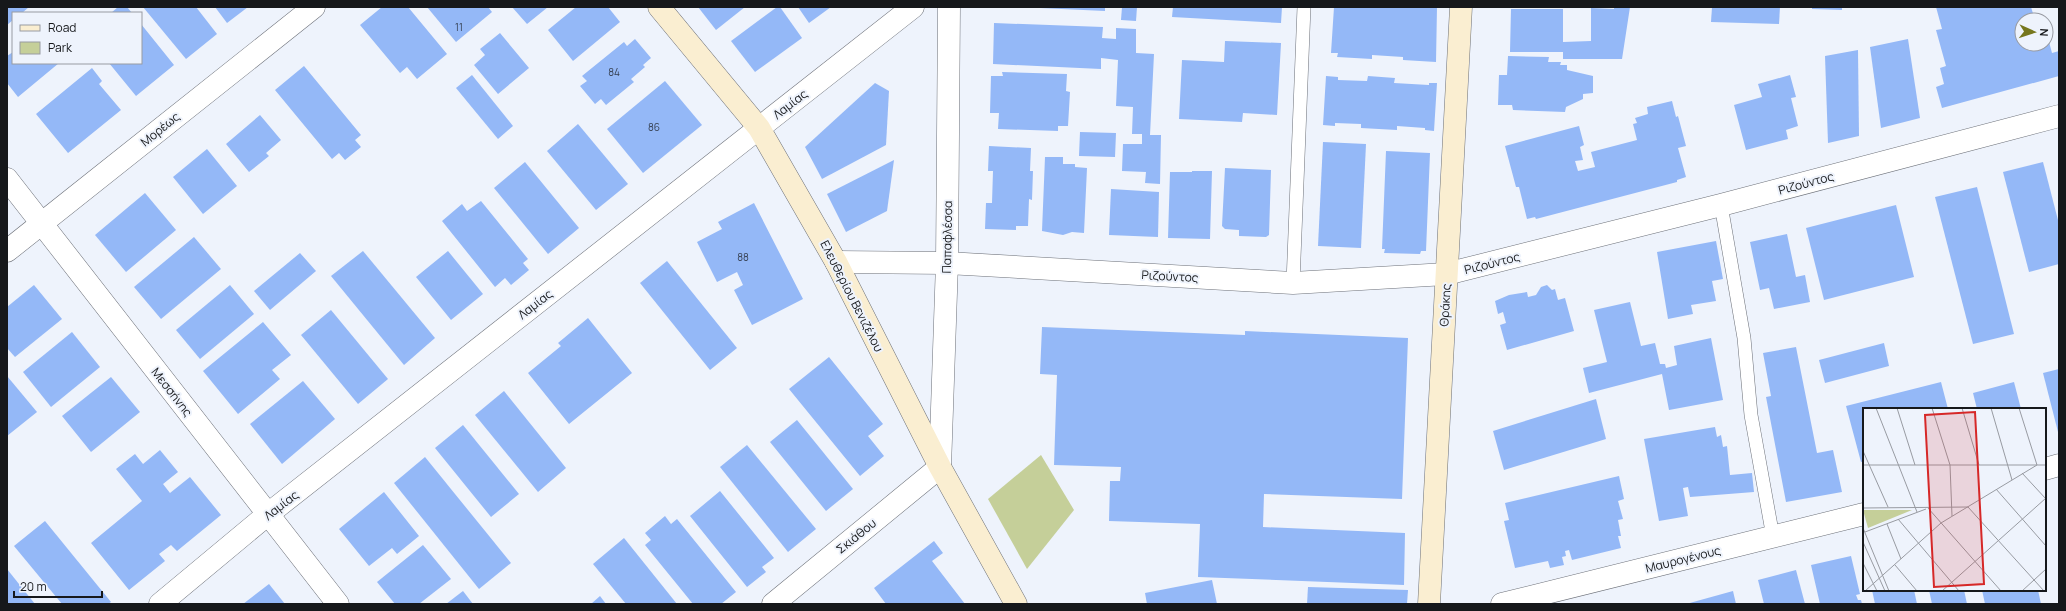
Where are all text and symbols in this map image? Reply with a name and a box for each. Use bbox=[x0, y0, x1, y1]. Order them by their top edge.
legend bbox=[12, 12, 142, 64]
north arrow bbox=[2014, 12, 2054, 52]
text: Road bbox=[48, 19, 76, 36]
house number: 11 bbox=[455, 20, 463, 34]
text: N bbox=[2037, 28, 2052, 37]
text: Park bbox=[48, 39, 73, 56]
house number: 84 bbox=[608, 65, 620, 79]
street label: Λαμίας bbox=[769, 85, 811, 123]
street label: Μορέως bbox=[137, 108, 184, 150]
house number: 86 bbox=[648, 120, 660, 134]
street label: Ριζούντος bbox=[1776, 167, 1836, 199]
street label: Παπαφλέσσα bbox=[938, 200, 956, 274]
street label: Ελευθερίου Βενιζέλου bbox=[816, 237, 888, 355]
street label: Ριζούντος bbox=[1462, 248, 1522, 278]
house number: 88 bbox=[737, 250, 749, 264]
street label: Ριζούντος bbox=[1141, 266, 1199, 286]
street label: Θράκης bbox=[1435, 283, 1455, 327]
street label: Λαμίας bbox=[514, 285, 556, 323]
street label: Μεσσήνης bbox=[148, 364, 197, 420]
inset map bbox=[1863, 408, 2046, 591]
street label: Λαμίας bbox=[260, 486, 302, 524]
street label: Σκιάθου bbox=[832, 515, 880, 557]
street label: Μαυρογένους bbox=[1644, 541, 1723, 577]
scale bar bbox=[14, 573, 102, 599]
text: 20 m bbox=[20, 578, 47, 595]

